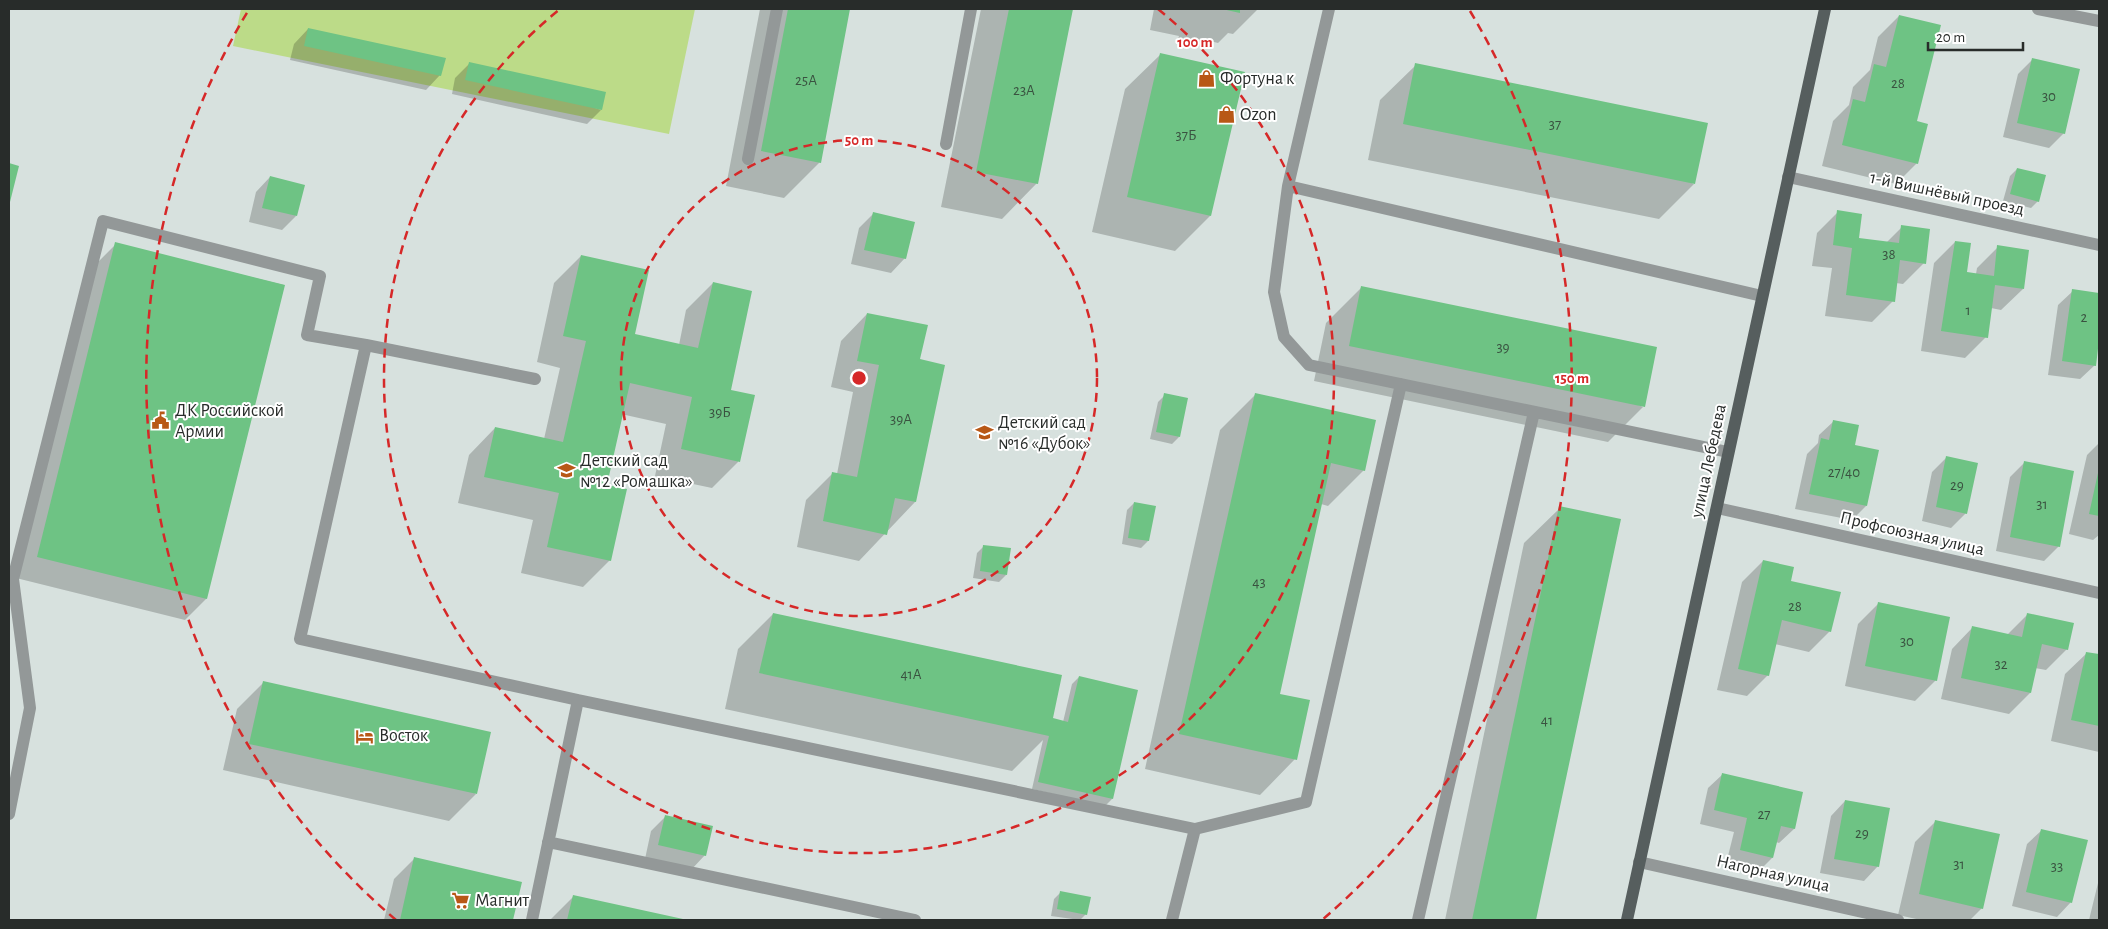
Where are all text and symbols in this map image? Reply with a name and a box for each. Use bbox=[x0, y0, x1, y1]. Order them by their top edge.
scale bar bbox=[1928, 20, 2023, 52]
text: 20 m bbox=[1936, 30, 1965, 45]
text: 100 m bbox=[1177, 35, 1213, 50]
shop icon: Фортуна к bbox=[1196, 69, 1216, 89]
place label: Фортуна к bbox=[1220, 70, 1295, 88]
house number: 25А bbox=[795, 73, 817, 88]
house number: 28 bbox=[1891, 76, 1905, 91]
house number: 23А bbox=[1013, 83, 1035, 98]
house number: 30 bbox=[2042, 89, 2056, 104]
shop icon: Ozon bbox=[1216, 105, 1236, 125]
place label: Ozon bbox=[1240, 106, 1277, 124]
house number: 37 bbox=[1549, 117, 1561, 132]
house number: 37Б bbox=[1175, 128, 1197, 143]
text: 50 m bbox=[845, 133, 873, 148]
street label: 1-й Вишнёвый проезд bbox=[1868, 169, 2026, 219]
house number: 38 bbox=[1882, 247, 1896, 262]
house number: 1 bbox=[1965, 303, 1971, 318]
house number: 2 bbox=[2081, 310, 2088, 325]
house number: 39 bbox=[1496, 340, 1510, 355]
centre of rings bbox=[850, 369, 868, 387]
text: 150 m bbox=[1555, 371, 1589, 386]
place label: ДК Российской Армии bbox=[175, 402, 284, 441]
street label: улица Лебедева bbox=[1687, 402, 1730, 520]
house number: 39Б bbox=[709, 405, 731, 420]
public building icon: ДК Российской Армии bbox=[151, 411, 171, 431]
house number: 39А bbox=[890, 412, 912, 427]
place label: Детский сад №16 «Дубок» bbox=[998, 414, 1090, 453]
school or university icon: Детский сад №16 «Дубок» bbox=[974, 423, 994, 443]
place label: Детский сад №12 «Ромашка» bbox=[580, 452, 693, 491]
school or university icon: Детский сад №12 «Ромашка» bbox=[556, 461, 576, 481]
house number: 27/40 bbox=[1828, 465, 1860, 480]
house number: 29 bbox=[1950, 478, 1964, 493]
house number: 31 bbox=[2036, 497, 2048, 512]
street label: Профсоюзная улица bbox=[1838, 509, 1986, 559]
house number: 43 bbox=[1252, 575, 1266, 590]
house number: 28 bbox=[1788, 599, 1802, 614]
house number: 30 bbox=[1900, 634, 1914, 649]
house number: 32 bbox=[1994, 657, 2008, 672]
house number: 41А bbox=[900, 667, 922, 682]
house number: 41 bbox=[1541, 713, 1553, 728]
hotel icon: Восток bbox=[355, 726, 375, 746]
place label: Восток bbox=[379, 727, 429, 745]
house number: 27 bbox=[1757, 807, 1771, 822]
house number: 29 bbox=[1855, 826, 1869, 841]
street label: Нагорная улица bbox=[1715, 852, 1831, 896]
house number: 31 bbox=[1953, 857, 1965, 872]
house number: 33 bbox=[2051, 859, 2063, 874]
supermarket icon: Магнит bbox=[451, 891, 471, 911]
place label: Магнит bbox=[475, 892, 530, 910]

